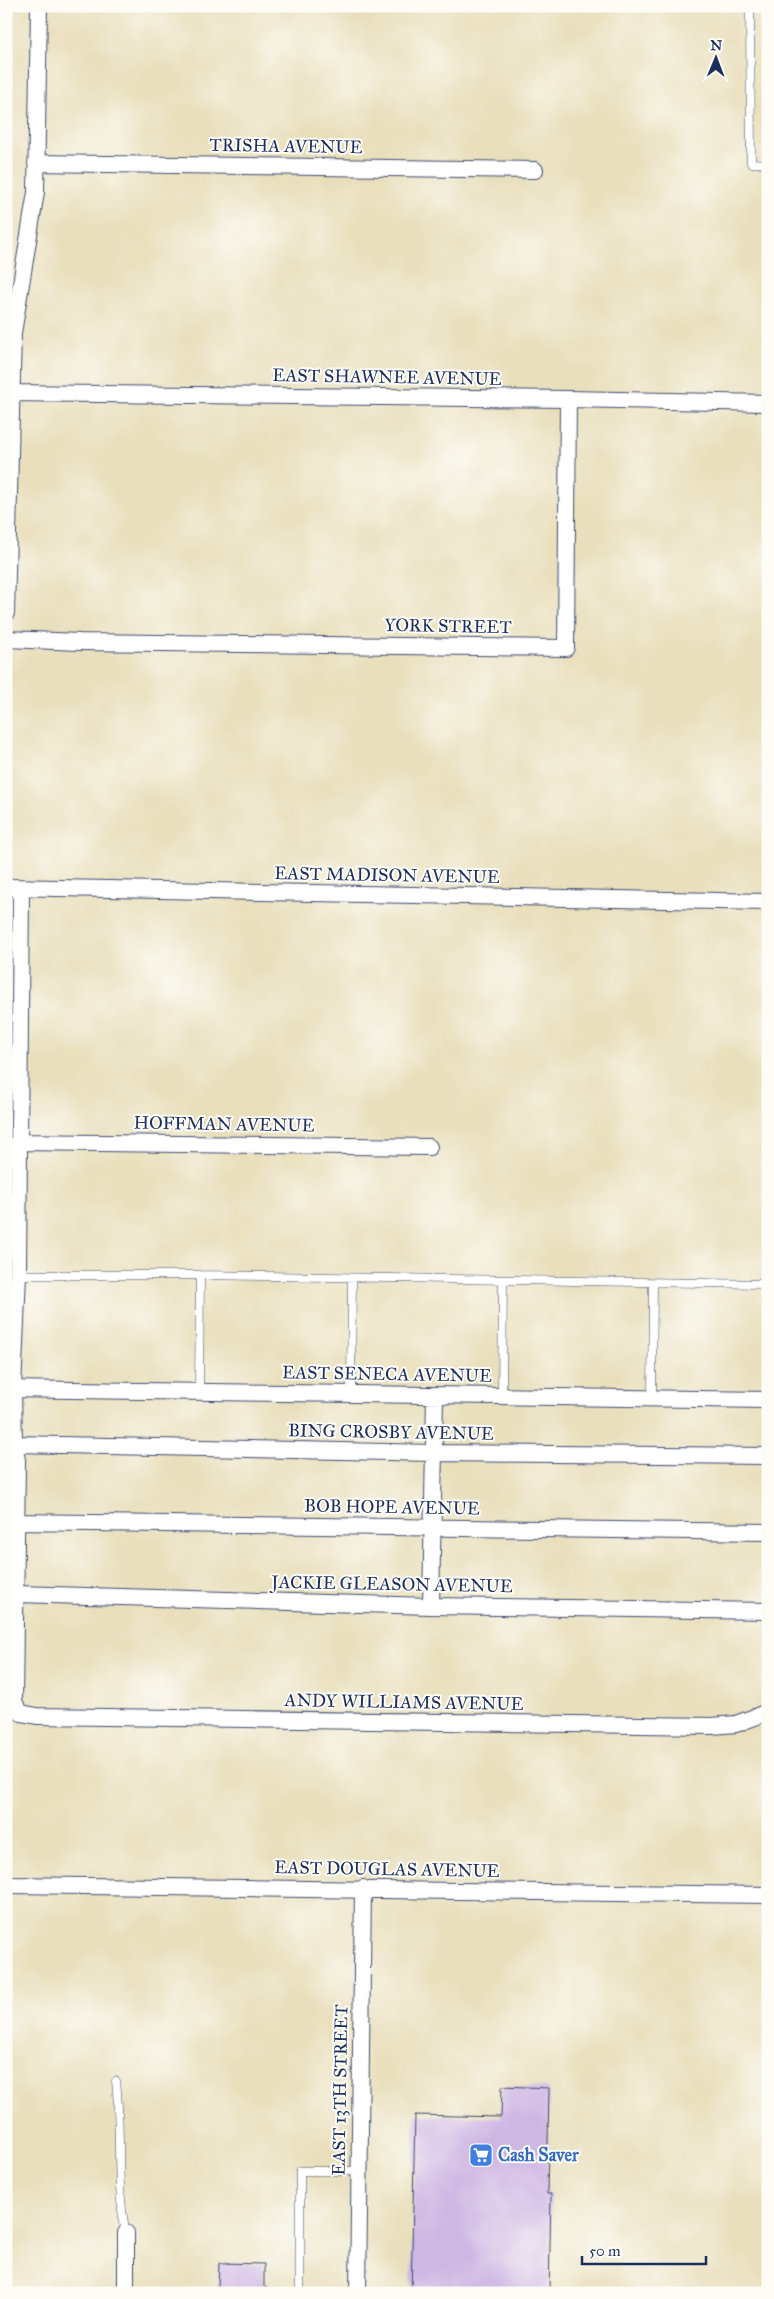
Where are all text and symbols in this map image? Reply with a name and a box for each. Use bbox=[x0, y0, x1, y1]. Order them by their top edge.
north arrow bbox=[692, 32, 742, 82]
text: N bbox=[710, 37, 722, 54]
street label: TRISHA AVENUE bbox=[209, 134, 363, 158]
street label: EAST SHAWNEE AVENUE bbox=[272, 364, 502, 390]
street label: YORK STREET bbox=[384, 614, 512, 638]
street label: EAST MADISON AVENUE bbox=[274, 862, 500, 888]
street label: HOFFMAN AVENUE bbox=[133, 1111, 315, 1137]
street label: EAST SENECA AVENUE bbox=[282, 1361, 492, 1387]
street label: BING CROSBY AVENUE bbox=[288, 1419, 494, 1445]
street label: BOB HOPE AVENUE bbox=[304, 1494, 480, 1520]
street label: JACKIE GLEASON AVENUE bbox=[269, 1571, 513, 1598]
street label: ANDY WILLIAMS AVENUE bbox=[283, 1689, 524, 1715]
street label: EAST DOUGLAS AVENUE bbox=[274, 1856, 500, 1882]
street label: EAST 13TH STREET bbox=[328, 2004, 352, 2176]
supermarket icon: Cash Saver bbox=[468, 2142, 494, 2168]
place label: Cash Saver bbox=[498, 2144, 580, 2166]
scale bar bbox=[582, 2234, 705, 2266]
text: 50 m bbox=[589, 2242, 621, 2260]

